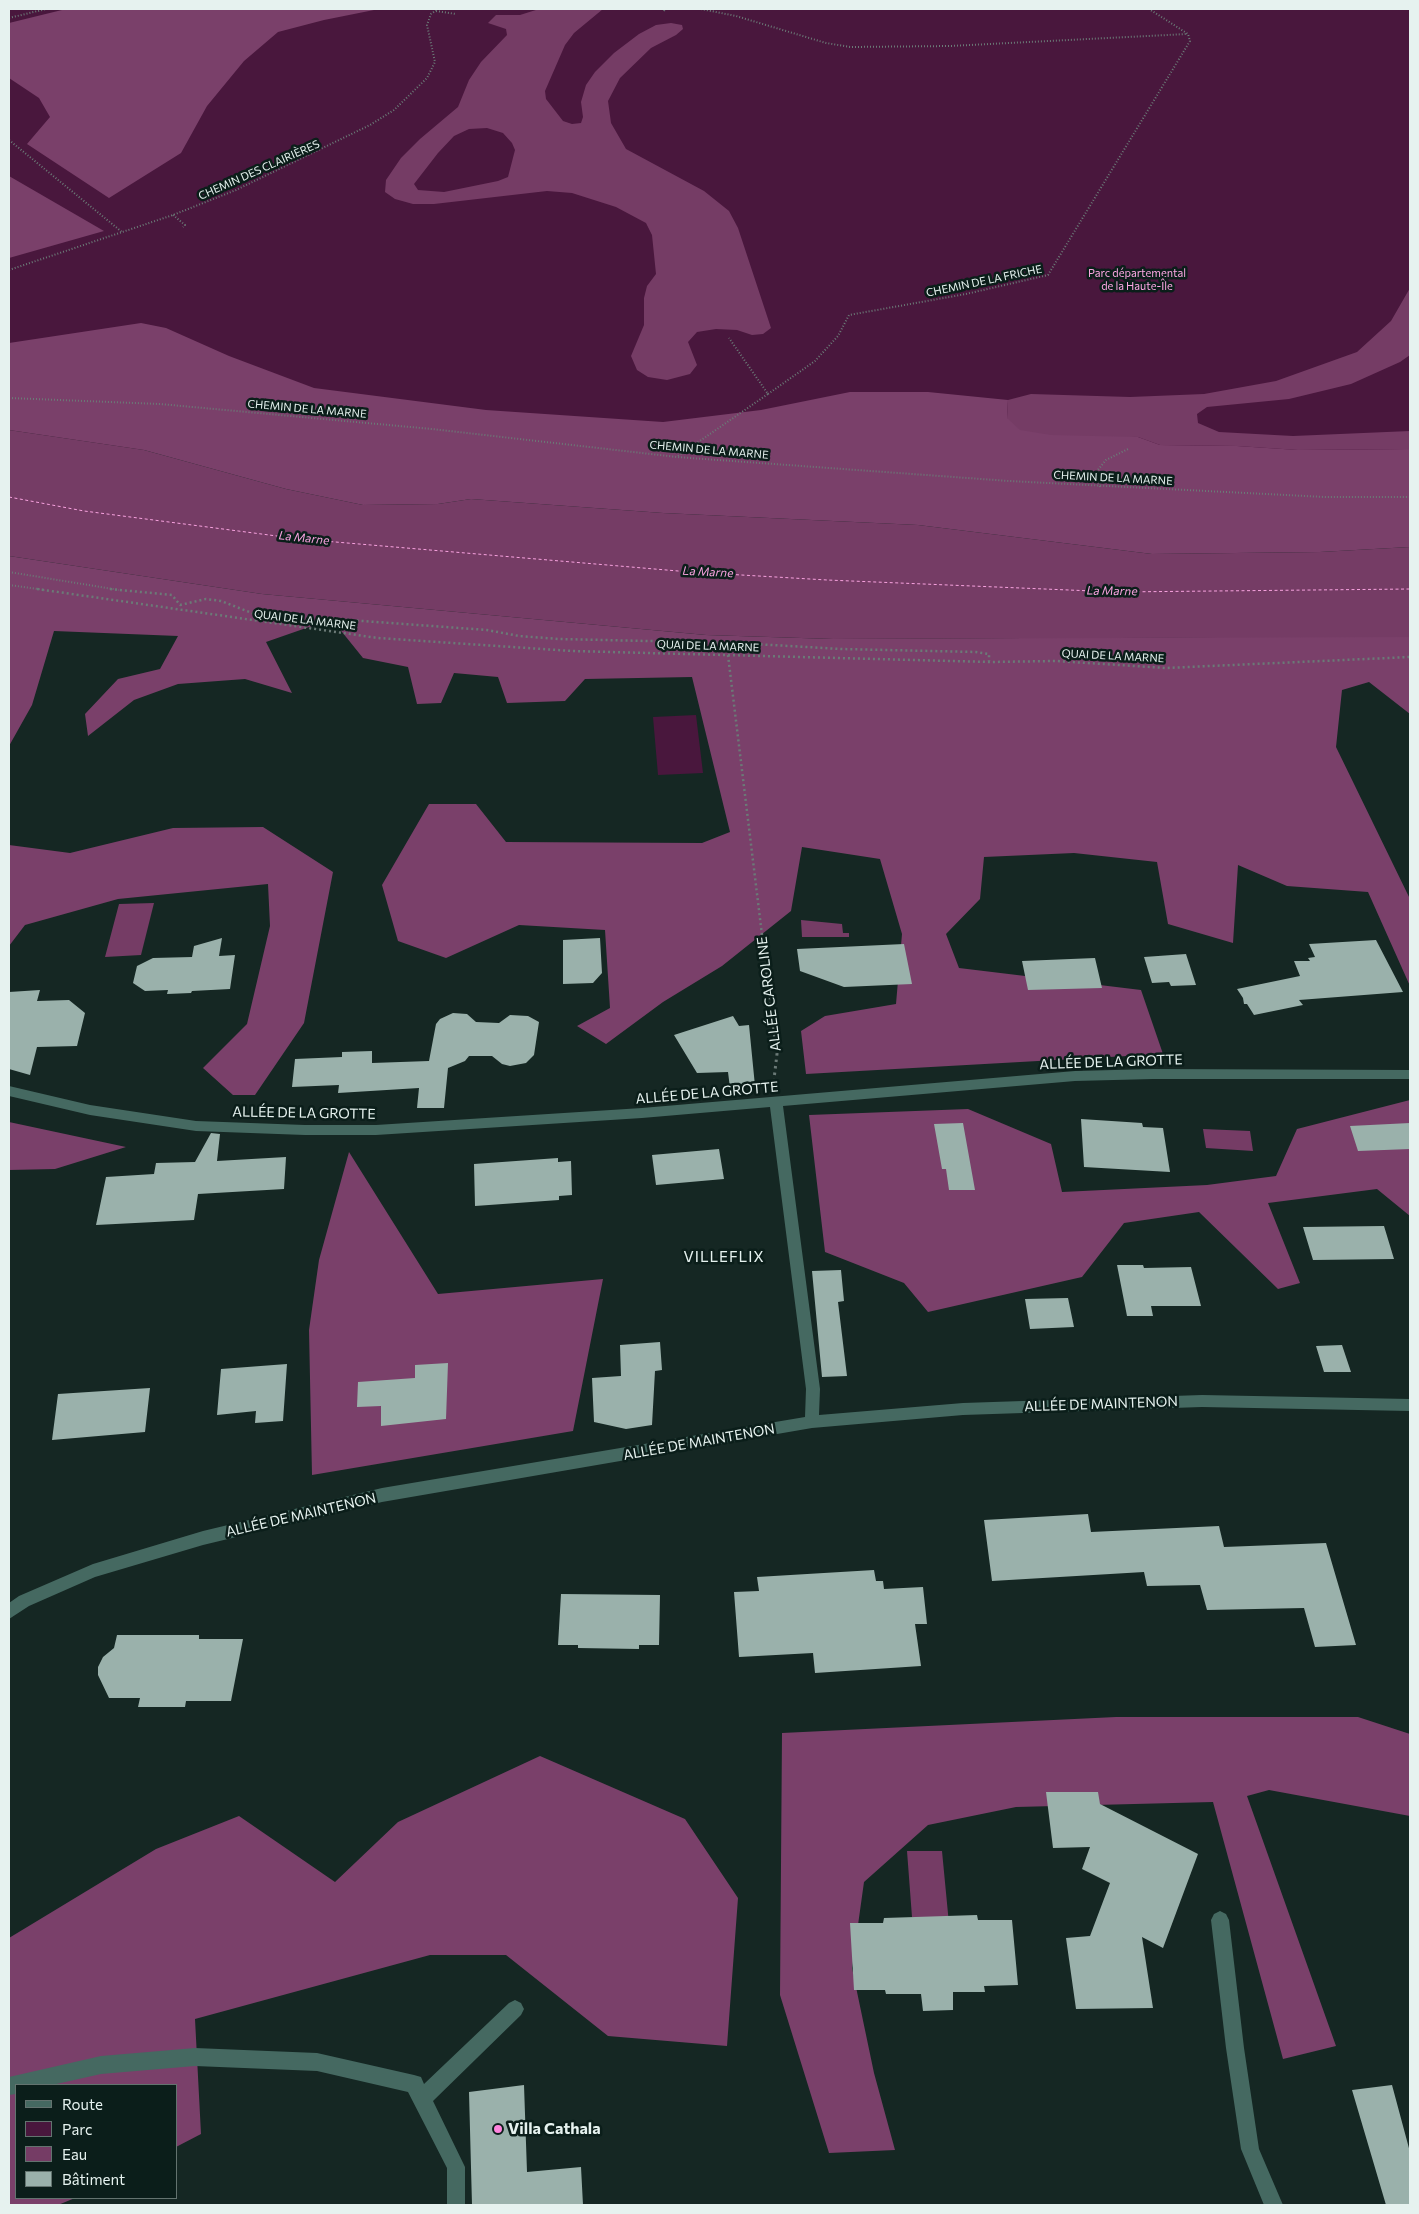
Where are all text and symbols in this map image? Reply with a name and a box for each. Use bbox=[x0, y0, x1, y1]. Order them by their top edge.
street label: CHEMIN DES CLAIRIÈRES bbox=[196, 137, 322, 203]
street label: CHEMIN DE LA FRICHE bbox=[925, 262, 1043, 300]
park label: Parc départemental de la Haute-Île bbox=[1088, 266, 1186, 292]
street label: CHEMIN DE LA MARNE bbox=[247, 397, 367, 421]
street label: CHEMIN DE LA MARNE bbox=[649, 438, 769, 462]
street label: CHEMIN DE LA MARNE bbox=[1053, 468, 1173, 488]
water label: La Marne bbox=[278, 528, 330, 548]
water label: La Marne bbox=[682, 563, 734, 581]
water label: La Marne bbox=[1086, 583, 1138, 599]
street label: QUAI DE LA MARNE bbox=[253, 607, 357, 633]
street label: QUAI DE LA MARNE bbox=[657, 638, 759, 654]
street label: QUAI DE LA MARNE bbox=[1061, 647, 1165, 665]
street label: ALLÉE CAROLINE bbox=[754, 936, 784, 1052]
street label: ALLÉE DE LA GROTTE bbox=[1039, 1051, 1183, 1073]
street label: ALLÉE DE LA GROTTE bbox=[635, 1078, 779, 1108]
street label: ALLÉE DE LA GROTTE bbox=[232, 1103, 376, 1123]
district label: VILLEFLIX bbox=[682, 1248, 766, 1266]
street label: ALLÉE DE MAINTENON bbox=[1024, 1393, 1178, 1415]
street label: ALLÉE DE MAINTENON bbox=[622, 1420, 776, 1464]
street label: ALLÉE DE MAINTENON bbox=[224, 1490, 378, 1540]
legend bbox=[15, 2084, 178, 2199]
text: Route bbox=[62, 2095, 103, 2113]
place label: Villa Cathala bbox=[508, 2119, 601, 2139]
text: Parc bbox=[62, 2120, 92, 2138]
marker: Villa Cathala bbox=[492, 2123, 504, 2135]
text: Eau bbox=[62, 2145, 87, 2163]
text: Bâtiment bbox=[62, 2170, 125, 2188]

